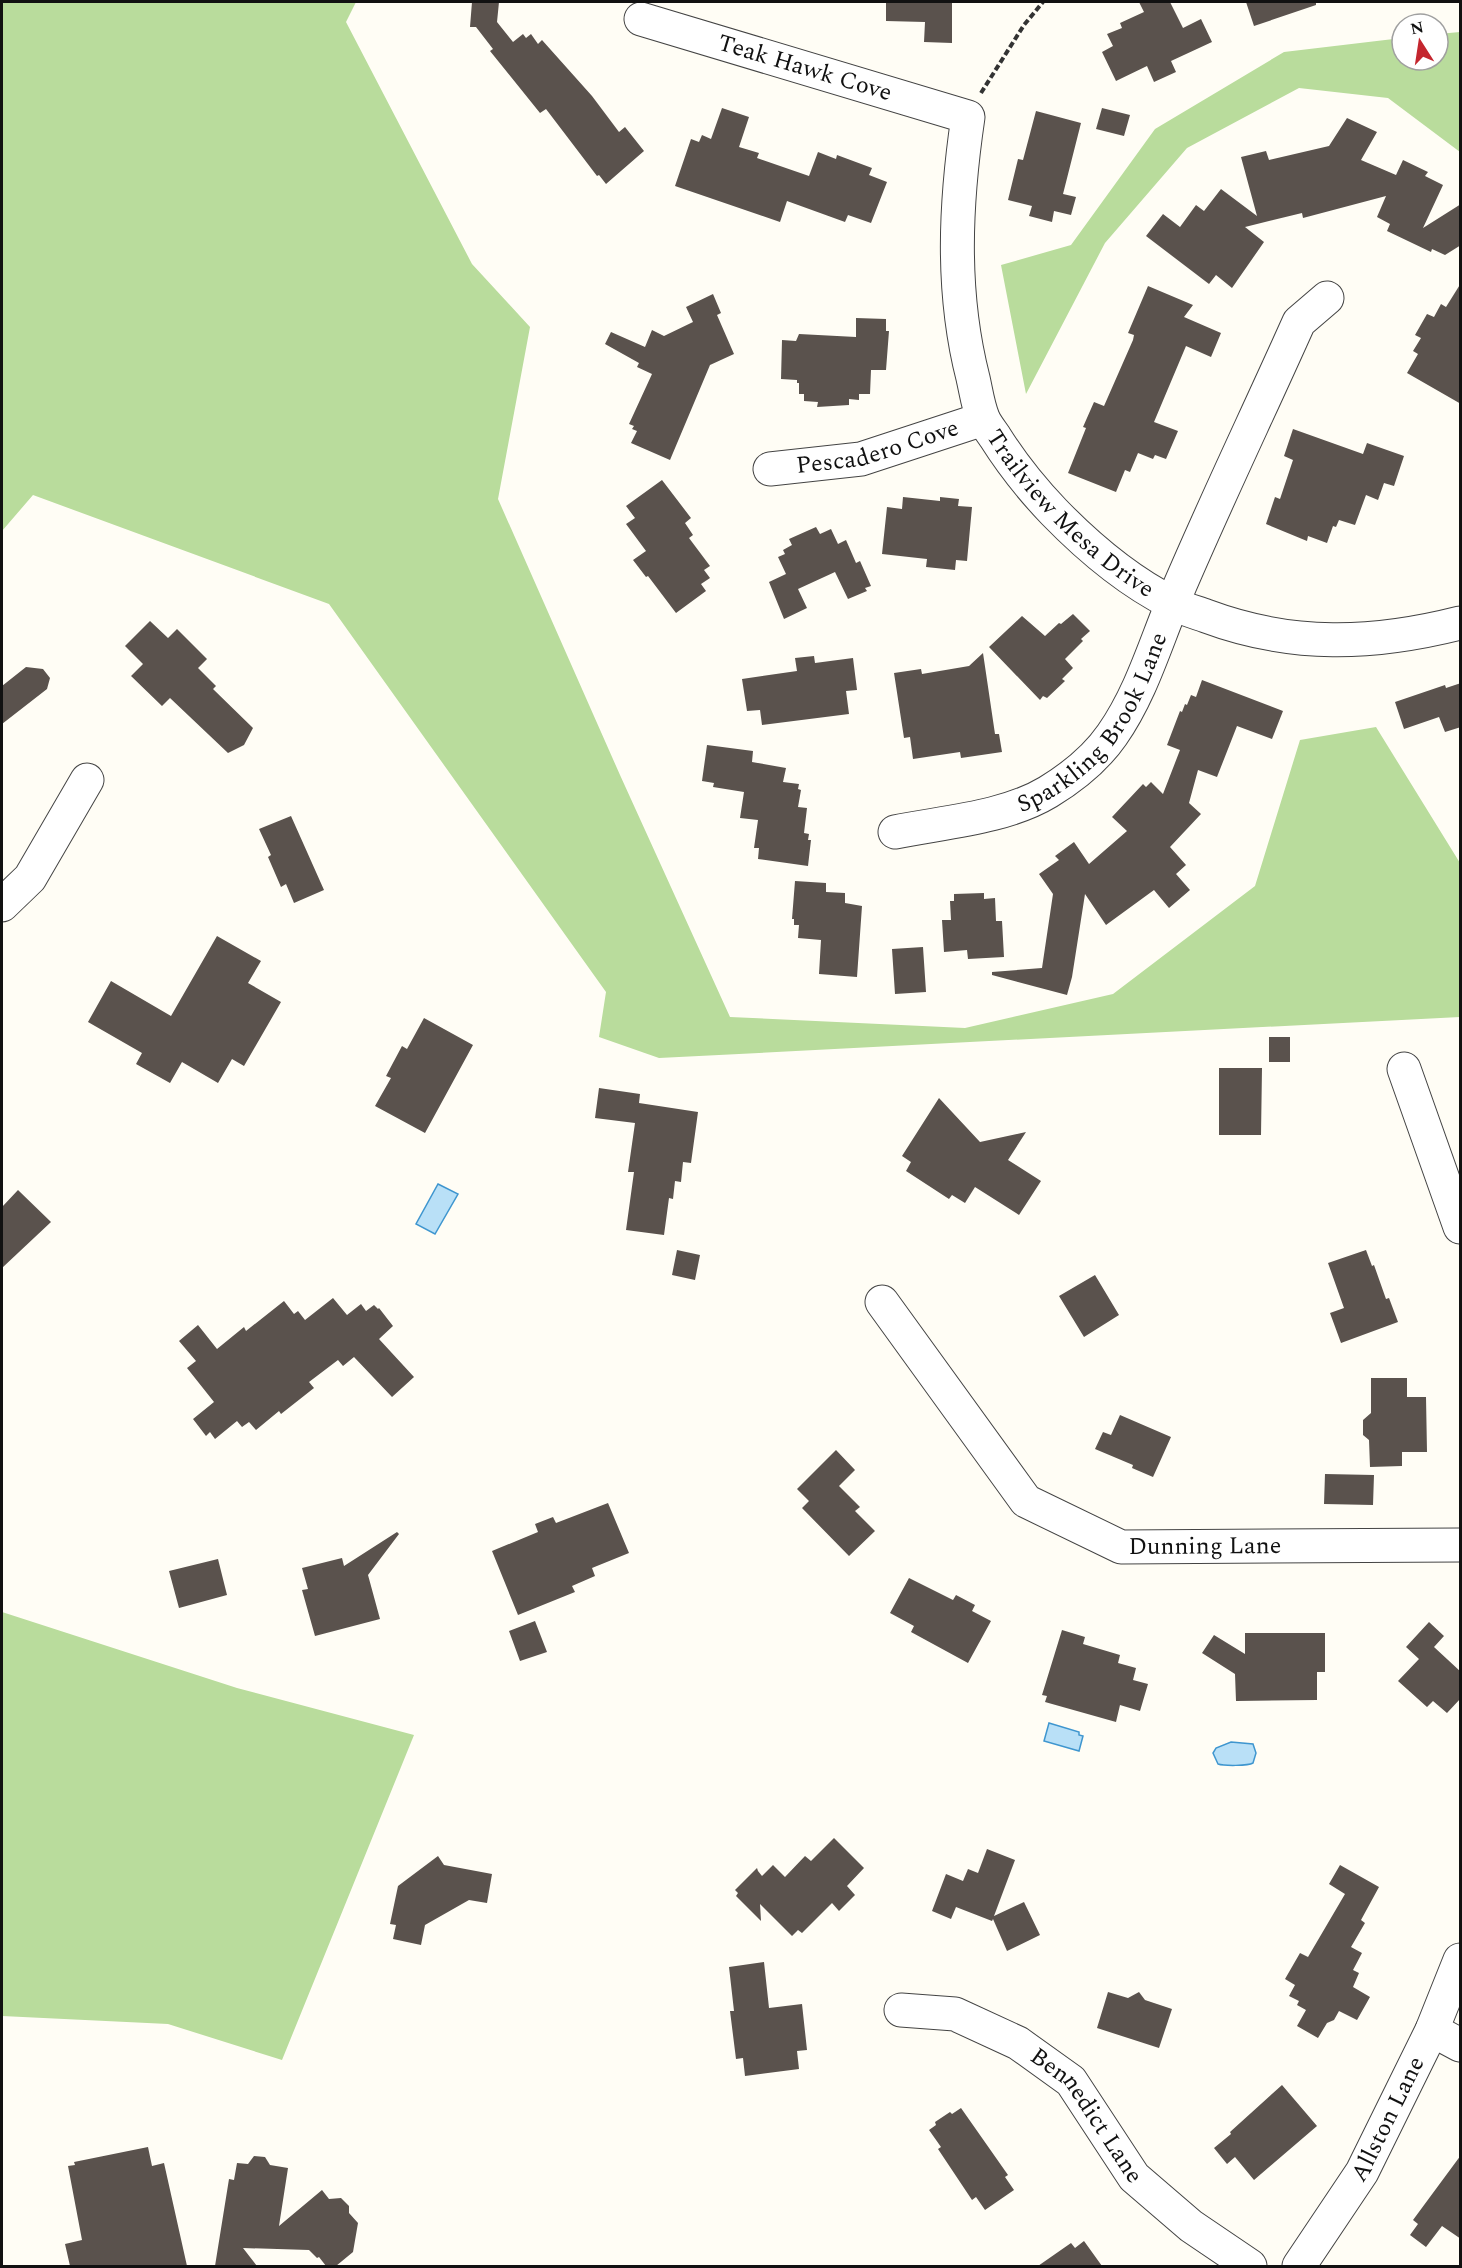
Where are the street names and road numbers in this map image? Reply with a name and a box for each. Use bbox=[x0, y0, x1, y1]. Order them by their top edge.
street label: Teak Hawk Cove bbox=[713, 25, 896, 111]
street label: Pescadero Cove bbox=[794, 410, 964, 484]
street label: Trailview Mesa Drive bbox=[977, 422, 1161, 607]
street label: Sparkling Brook Lane bbox=[1012, 627, 1177, 823]
street label: Dunning Lane bbox=[1128, 1528, 1281, 1565]
street label: Bennedict Lane bbox=[1022, 2039, 1152, 2191]
street label: Allston Lane bbox=[1342, 2050, 1434, 2190]

